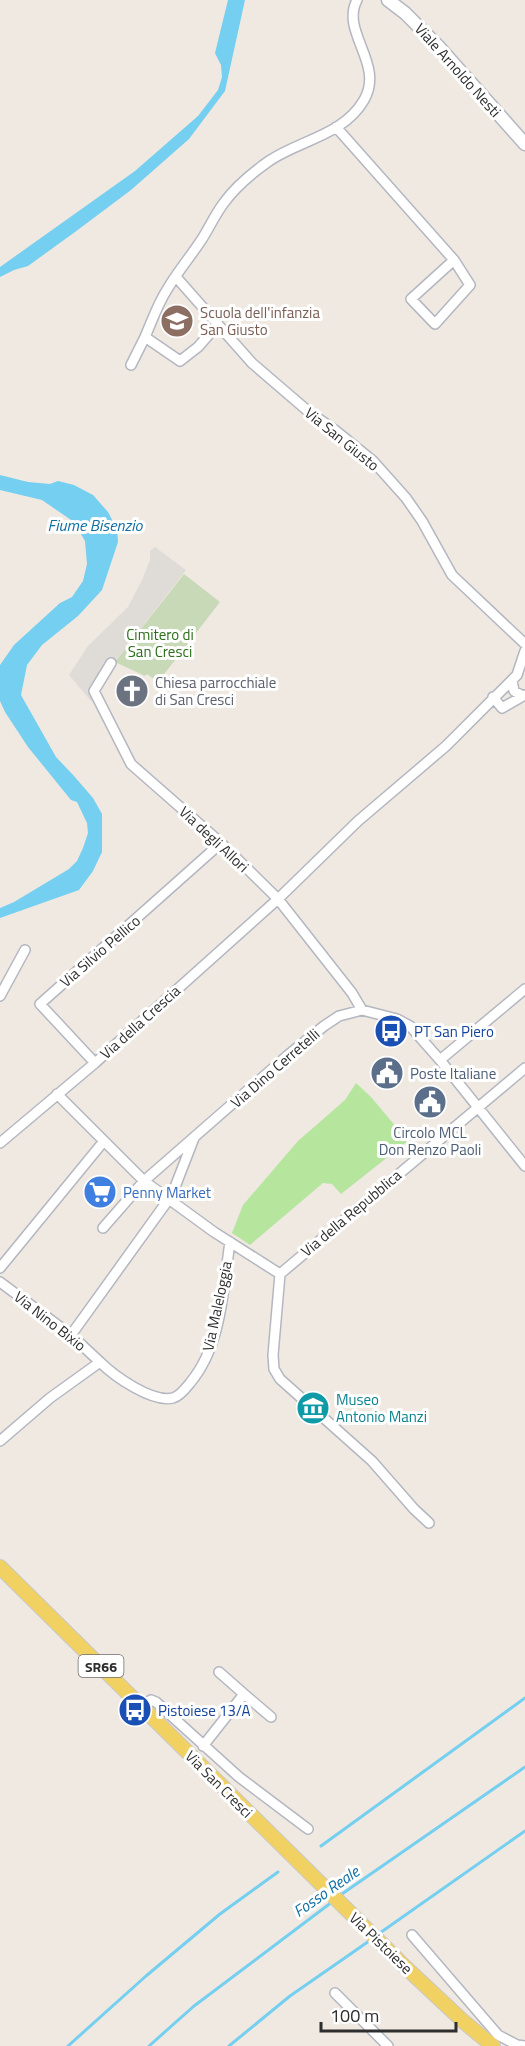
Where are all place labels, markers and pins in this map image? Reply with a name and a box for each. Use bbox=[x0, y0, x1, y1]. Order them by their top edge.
place label: Scuola dell'infanzia San Giusto bbox=[200, 301, 320, 341]
school or university icon: Scuola dell'infanzia San Giusto bbox=[159, 303, 195, 339]
place label: Chiesa parrocchiale di San Cresci bbox=[155, 671, 276, 711]
church icon: Chiesa parrocchiale di San Cresci bbox=[114, 673, 150, 709]
bus stop icon: PT San Piero bbox=[373, 1013, 409, 1049]
place label: PT San Piero bbox=[414, 1020, 494, 1043]
public building icon: Poste Italiane bbox=[369, 1055, 405, 1091]
place label: Poste Italiane bbox=[410, 1062, 496, 1085]
public building icon: Circolo MCL Don Renzo Paoli bbox=[412, 1084, 448, 1120]
place label: Circolo MCL Don Renzo Paoli bbox=[379, 1121, 481, 1161]
supermarket icon: Penny Market bbox=[82, 1174, 118, 1210]
place label: Penny Market bbox=[123, 1181, 212, 1204]
place label: Museo Antonio Manzi bbox=[336, 1388, 427, 1428]
museum icon: Museo Antonio Manzi bbox=[295, 1390, 331, 1426]
bus stop icon: Pistoiese 13/A bbox=[117, 1692, 153, 1728]
place label: Pistoiese 13/A bbox=[158, 1699, 250, 1722]

